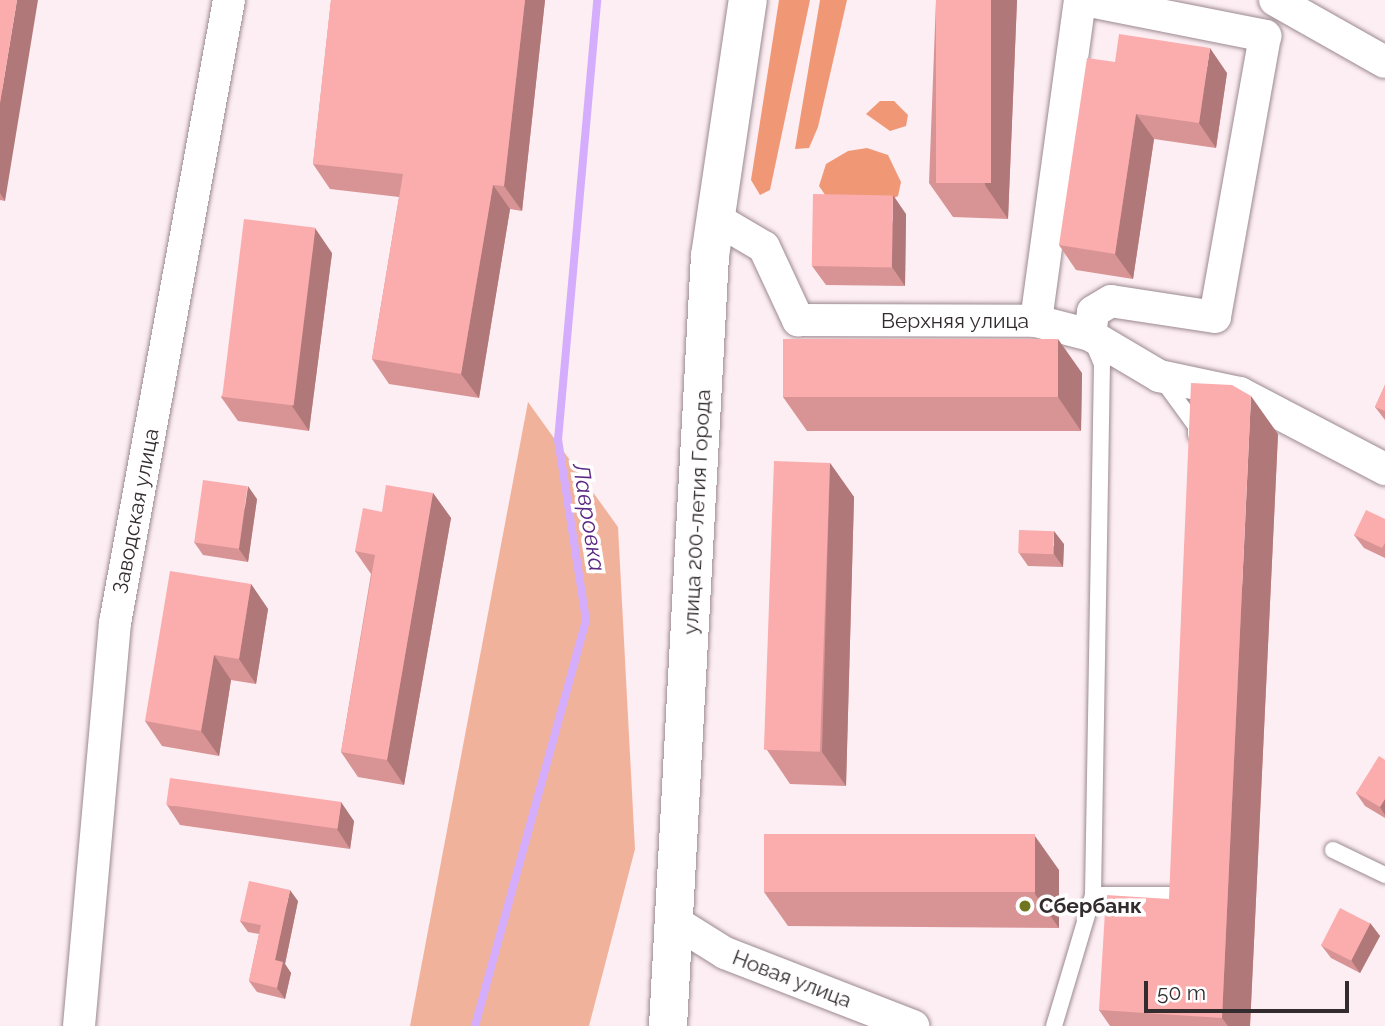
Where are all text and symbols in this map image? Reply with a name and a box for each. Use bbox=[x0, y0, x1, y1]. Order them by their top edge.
street label: Верхняя улица bbox=[881, 308, 1029, 334]
street label: улица 200-летия Города bbox=[678, 389, 716, 635]
street label: Заводская улица bbox=[108, 426, 164, 596]
water label: Лавровка bbox=[567, 461, 611, 573]
place label: Сбербанк bbox=[1039, 893, 1142, 919]
marker: Сбербанк bbox=[1017, 898, 1033, 914]
street label: Новая улица bbox=[729, 945, 855, 1013]
scale bar bbox=[1147, 967, 1352, 1011]
text: 50 m bbox=[1157, 980, 1206, 1005]

